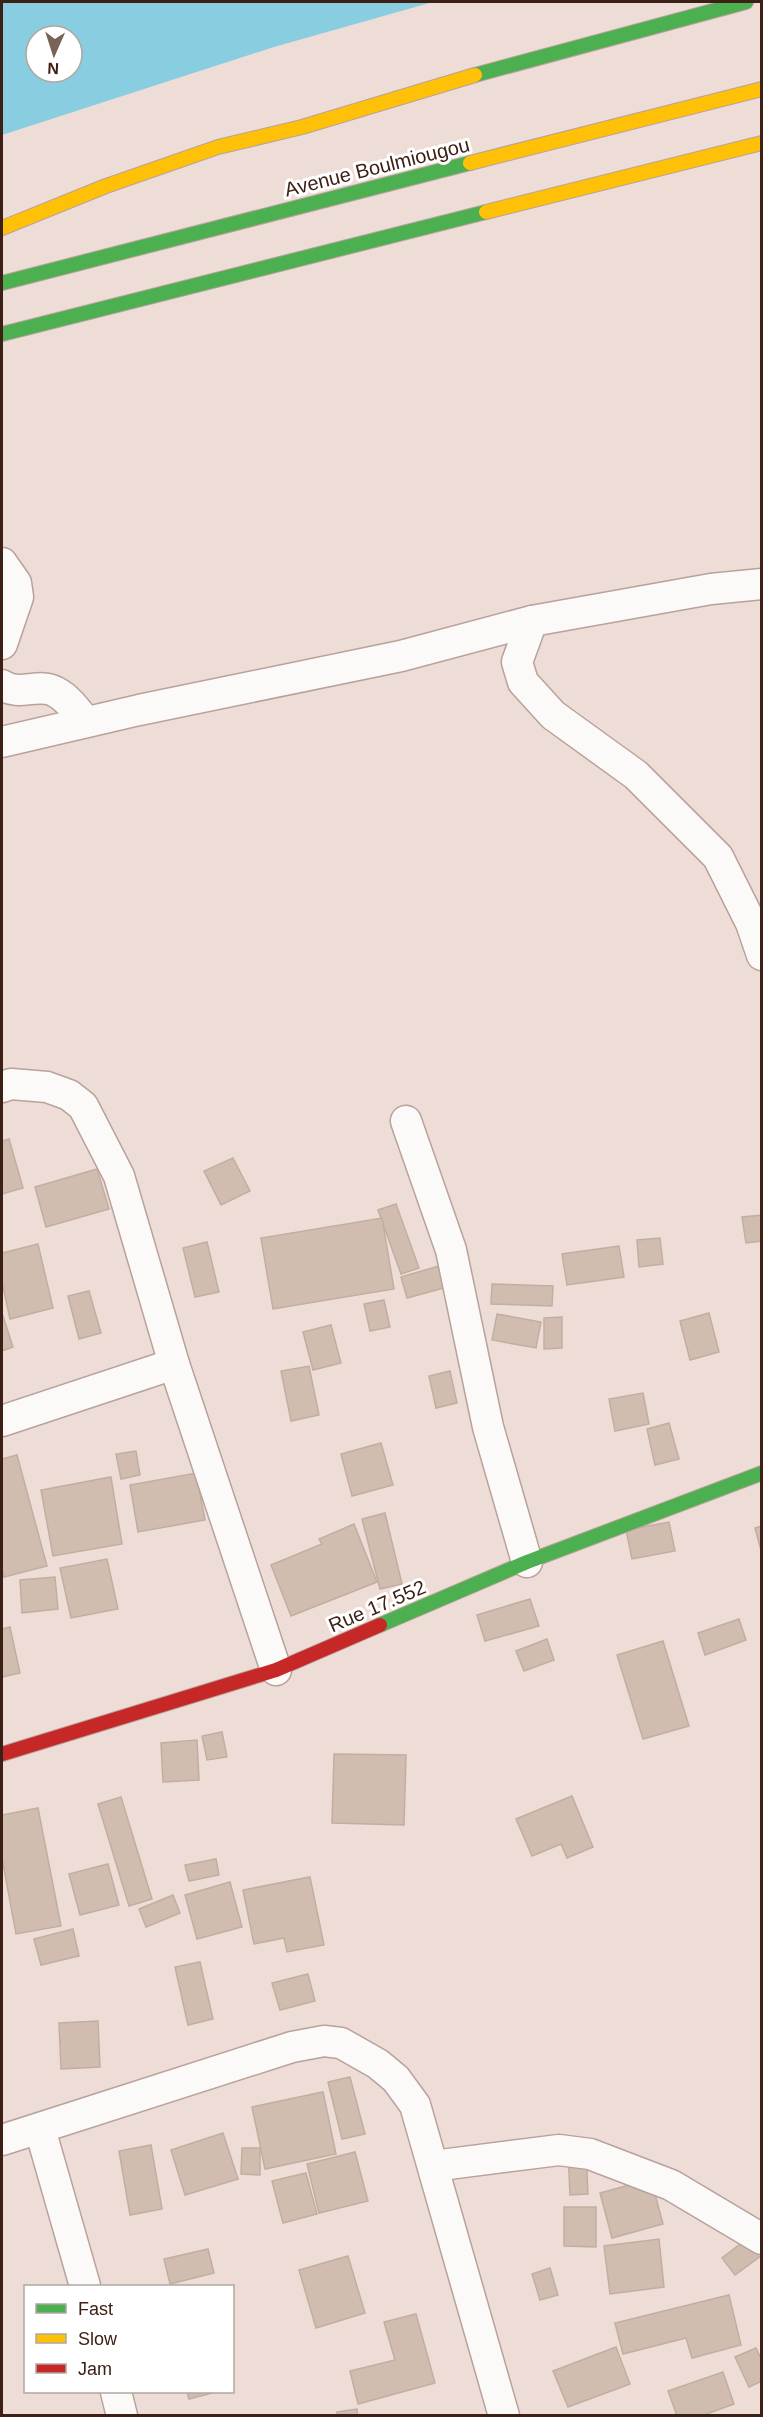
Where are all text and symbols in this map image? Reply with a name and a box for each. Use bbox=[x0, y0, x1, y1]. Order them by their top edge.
north arrow bbox=[24, 24, 84, 84]
text: N bbox=[47, 60, 59, 77]
street label: Avenue Boulmiougou bbox=[282, 133, 472, 201]
street label: Rue 17.552 bbox=[325, 1576, 429, 1636]
legend bbox=[24, 2285, 234, 2393]
text: Fast bbox=[78, 2299, 113, 2319]
text: Slow bbox=[78, 2329, 118, 2349]
text: Jam bbox=[78, 2359, 112, 2379]

